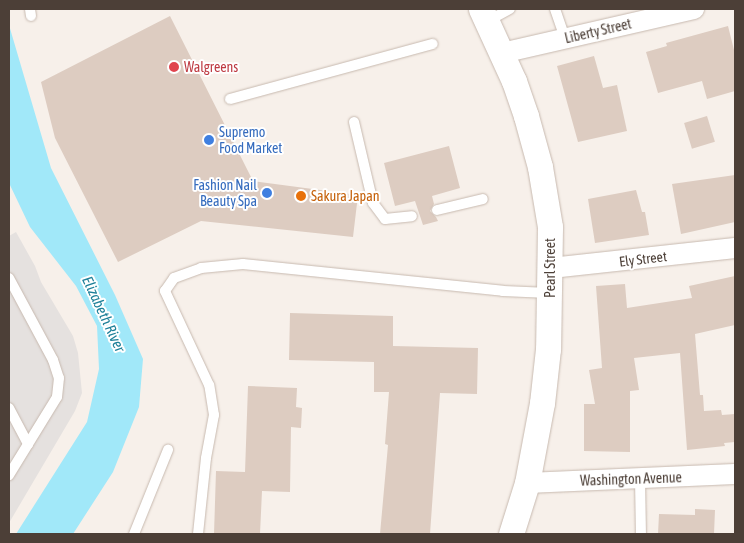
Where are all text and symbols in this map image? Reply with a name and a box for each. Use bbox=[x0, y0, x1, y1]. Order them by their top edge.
street label: Liberty Street bbox=[563, 15, 633, 47]
place label: Walgreens bbox=[184, 59, 238, 75]
marker: Walgreens bbox=[168, 61, 180, 73]
place label: Supremo Food Market bbox=[219, 124, 282, 156]
marker: Supremo Food Market bbox=[203, 134, 215, 146]
place label: Fashion Nail Beauty Spa bbox=[193, 177, 257, 210]
marker: Fashion Nail Beauty Spa bbox=[261, 187, 273, 199]
place label: Sakura Japan bbox=[311, 188, 380, 204]
marker: Sakura Japan bbox=[295, 190, 307, 202]
street label: Pearl Street bbox=[542, 238, 558, 298]
street label: Ely Street bbox=[618, 248, 668, 270]
water label: Elizabeth River bbox=[79, 273, 129, 355]
street label: Washington Avenue bbox=[580, 469, 682, 489]

